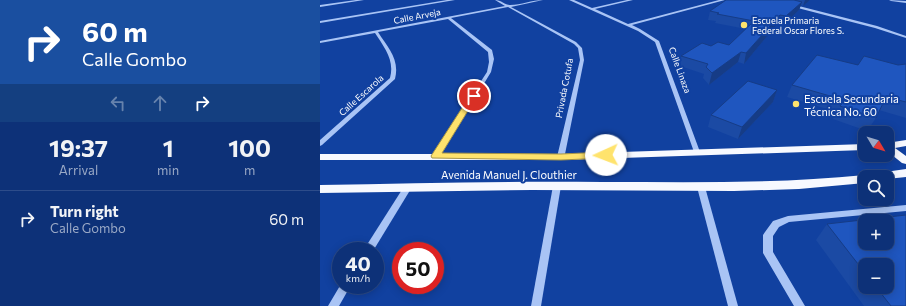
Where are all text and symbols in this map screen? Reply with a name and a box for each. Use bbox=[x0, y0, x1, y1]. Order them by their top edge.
street label: Calle Arveja bbox=[392, 6, 442, 26]
text: 60 m bbox=[82, 14, 148, 48]
place label: Escuela Primaria Federal Oscar Flores S. bbox=[752, 15, 844, 36]
icon: right bbox=[16, 16, 68, 68]
marker: Escuela Primaria Federal Oscar Flores S. bbox=[739, 20, 749, 30]
street label: Calle Linaza bbox=[667, 45, 694, 95]
text: Calle Gombo bbox=[82, 48, 187, 70]
street label: Privada Cotufa bbox=[553, 57, 575, 119]
street label: Calle Escarola bbox=[336, 72, 386, 118]
pin bbox=[457, 79, 491, 113]
icon: arrive bbox=[463, 85, 485, 107]
icon: left bbox=[107, 92, 129, 114]
icon: ahead bbox=[149, 92, 171, 114]
icon: right bbox=[191, 92, 213, 114]
place label: Escuela Secundaria Técnica No. 60 bbox=[804, 92, 899, 118]
marker: Escuela Secundaria Técnica No. 60 bbox=[791, 99, 801, 109]
north arrow bbox=[858, 126, 894, 162]
map controls bbox=[858, 126, 894, 294]
text: 19:37 bbox=[49, 133, 108, 162]
text: 1 bbox=[163, 133, 174, 162]
text: 100 bbox=[228, 133, 271, 162]
position arrow bbox=[585, 134, 627, 176]
text: Arrival bbox=[59, 162, 98, 178]
text: min bbox=[157, 162, 179, 178]
text: m bbox=[244, 162, 255, 178]
street label: Avenida Manuel J. Clouthier bbox=[441, 168, 578, 182]
button: search bbox=[858, 170, 894, 206]
text: Turn right bbox=[50, 202, 119, 220]
icon: right bbox=[16, 208, 38, 230]
text: 60 m bbox=[269, 210, 304, 228]
button: + bbox=[858, 214, 894, 250]
text: Calle Gombo bbox=[50, 220, 126, 236]
speed limit sign: 50 bbox=[392, 242, 444, 294]
text: 40 bbox=[345, 251, 371, 275]
button: − bbox=[858, 258, 894, 294]
text: km/h bbox=[346, 272, 370, 284]

